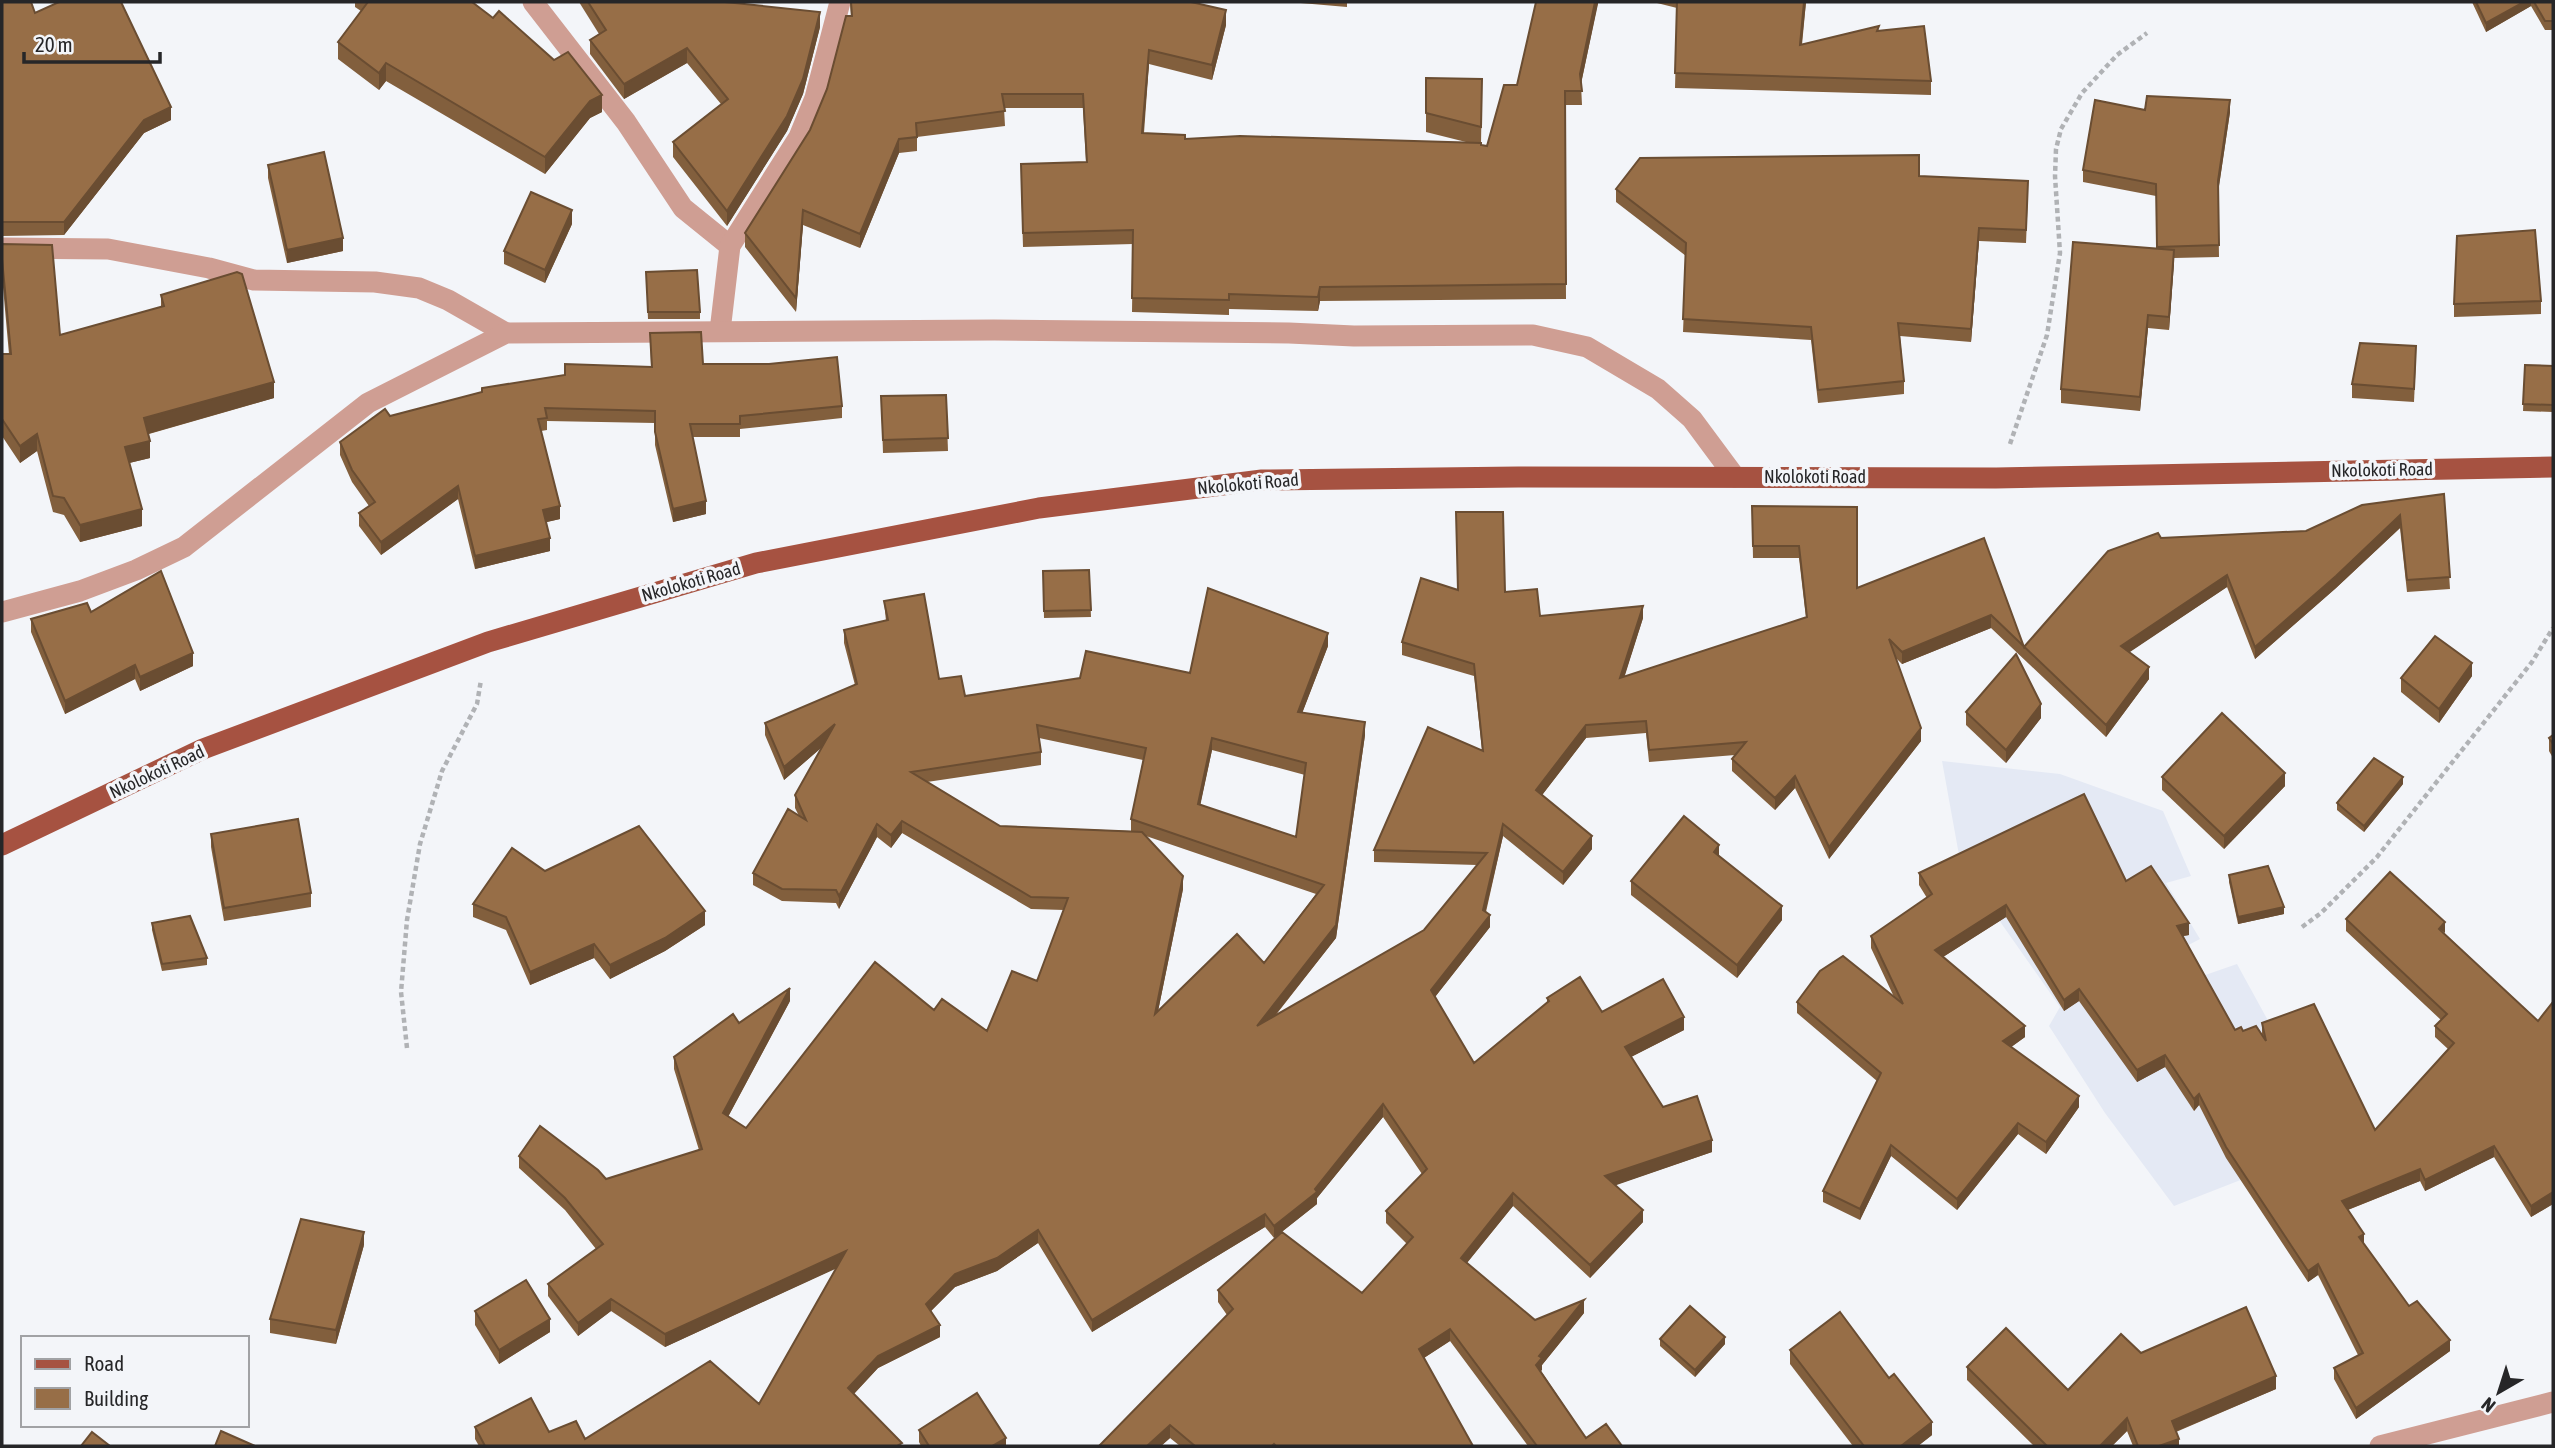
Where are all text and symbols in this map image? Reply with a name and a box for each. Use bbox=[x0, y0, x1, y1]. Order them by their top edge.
scale bar bbox=[24, 21, 161, 65]
text: 20 m bbox=[35, 32, 73, 56]
street label: Nkolokoti Road bbox=[2331, 458, 2433, 481]
street label: Nkolokoti Road bbox=[1764, 466, 1866, 487]
street label: Nkolokoti Road bbox=[1196, 469, 1300, 498]
street label: Nkolokoti Road bbox=[639, 557, 743, 606]
street label: Nkolokoti Road bbox=[106, 741, 207, 803]
legend bbox=[21, 1336, 248, 1427]
text: Road bbox=[84, 1351, 124, 1375]
north arrow bbox=[2464, 1357, 2534, 1427]
text: Building bbox=[84, 1386, 148, 1410]
text: N bbox=[2477, 1393, 2500, 1417]

